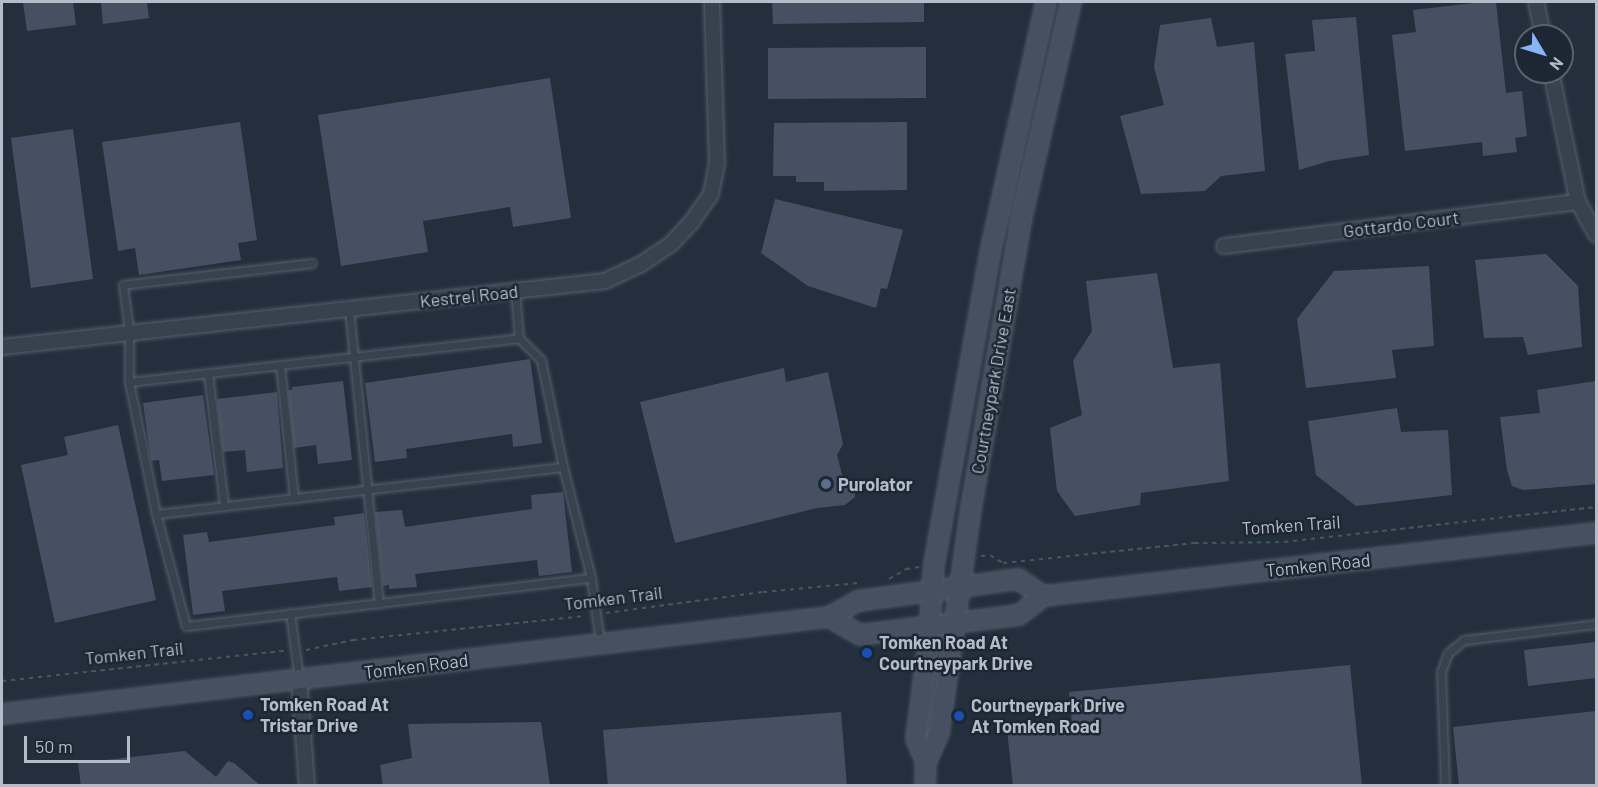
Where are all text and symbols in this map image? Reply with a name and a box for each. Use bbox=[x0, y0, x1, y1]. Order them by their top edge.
north arrow bbox=[1514, 24, 1574, 84]
text: N bbox=[1546, 54, 1568, 74]
street label: Gottardo Court bbox=[1342, 206, 1460, 242]
street label: Kestrel Road bbox=[419, 280, 519, 312]
street label: Courtneypark Drive East bbox=[966, 286, 1020, 476]
place label: Purolator bbox=[838, 473, 913, 495]
marker: Purolator bbox=[819, 477, 833, 491]
street label: Tomken Trail bbox=[1241, 511, 1341, 539]
street label: Tomken Road bbox=[1265, 549, 1371, 581]
street label: Tomken Trail bbox=[563, 581, 663, 615]
place label: Tomken Road At Courtneypark Drive bbox=[879, 632, 1033, 674]
street label: Tomken Trail bbox=[84, 637, 184, 669]
marker: Tomken Road At Courtneypark Drive bbox=[860, 646, 874, 660]
street label: Tomken Road bbox=[363, 649, 469, 683]
place label: Tomken Road At Tristar Drive bbox=[260, 694, 389, 736]
place label: Courtneypark Drive At Tomken Road bbox=[971, 695, 1125, 738]
marker: Tomken Road At Tristar Drive bbox=[241, 708, 255, 722]
marker: Courtneypark Drive At Tomken Road bbox=[952, 709, 966, 723]
scale bar bbox=[27, 724, 134, 762]
text: 50 m bbox=[35, 735, 73, 757]

